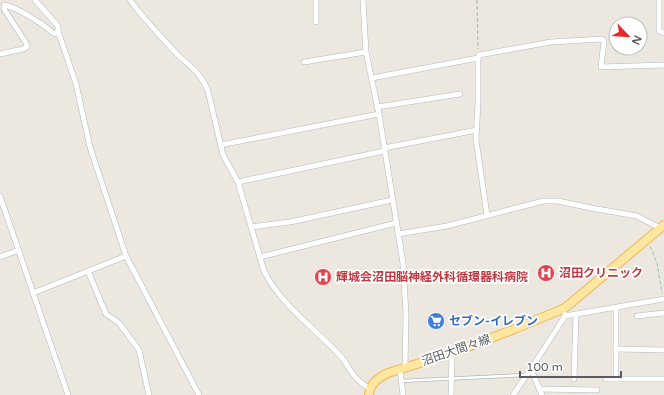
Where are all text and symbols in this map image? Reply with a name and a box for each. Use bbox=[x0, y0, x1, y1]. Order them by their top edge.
north arrow bbox=[608, 16, 648, 56]
text: N bbox=[629, 33, 644, 47]
hospital icon: 沼田クリニック bbox=[536, 263, 556, 283]
place label: 沼田クリニック bbox=[559, 266, 643, 280]
hospital icon: 輝城会沼田脳神経外科循環器科病院 bbox=[313, 267, 333, 287]
place label: 輝城会沼田脳神経外科循環器科病院 bbox=[336, 270, 528, 284]
supermarket icon: セブン-イレブン bbox=[426, 311, 446, 331]
place label: セブン-イレブン bbox=[449, 314, 538, 328]
street label: 沼田大間々線 bbox=[420, 332, 492, 368]
scale bar bbox=[520, 353, 621, 379]
text: 100 m bbox=[526, 360, 563, 374]

